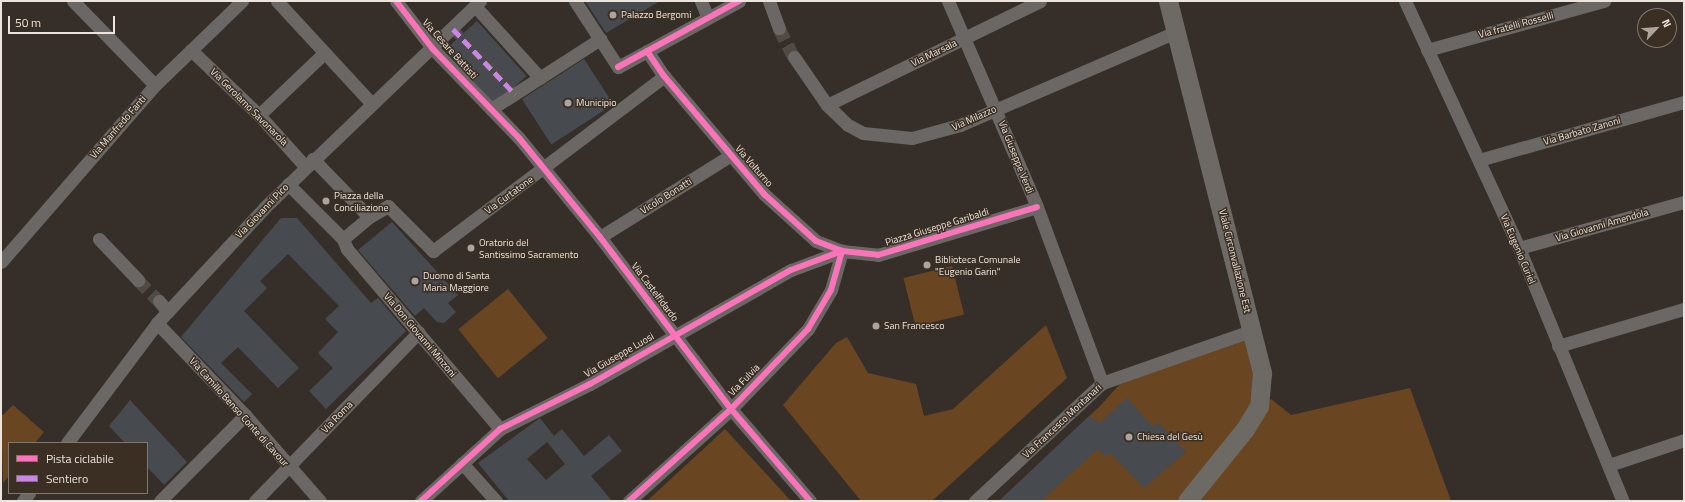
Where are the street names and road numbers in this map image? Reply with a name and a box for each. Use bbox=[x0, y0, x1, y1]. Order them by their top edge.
street label: Via fratelli Rosselli bbox=[1477, 9, 1555, 41]
street label: Via Cesare Battisti bbox=[420, 17, 480, 81]
street label: Via Marsala bbox=[909, 37, 959, 69]
street label: Via Gerolamo Savonarola bbox=[208, 66, 290, 148]
street label: Via Manfredo Fanti bbox=[87, 93, 149, 161]
street label: Via Milazzo bbox=[950, 103, 998, 133]
street label: Via Barbato Zanoni bbox=[1542, 114, 1622, 148]
street label: Via Giuseppe Verdi bbox=[996, 119, 1036, 195]
street label: Via Volturno bbox=[733, 143, 775, 189]
street label: Via Curtatone bbox=[482, 173, 536, 217]
street label: Vicolo Bonatti bbox=[638, 175, 694, 217]
street label: Via Giovanni Pico bbox=[233, 181, 291, 241]
street label: Piazza Giuseppe Garibaldi bbox=[884, 206, 990, 248]
street label: Via Giovanni Amendola bbox=[1554, 206, 1650, 244]
street label: Viale Circonvallazione Est bbox=[1216, 208, 1254, 314]
street label: Via Eugenio Curiel bbox=[1498, 212, 1538, 286]
street label: Via Castelfidardo bbox=[629, 260, 681, 324]
street label: Via Don Giovanni Minzoni bbox=[381, 290, 459, 380]
street label: Via Giuseppe Luosi bbox=[582, 330, 656, 380]
street label: Via Camillo Benso Conte di Cavour bbox=[187, 355, 291, 469]
street label: Via Fulvia bbox=[726, 361, 762, 399]
street label: Via Francesco Montanari bbox=[1020, 381, 1104, 461]
street label: Via Roma bbox=[319, 398, 355, 436]

